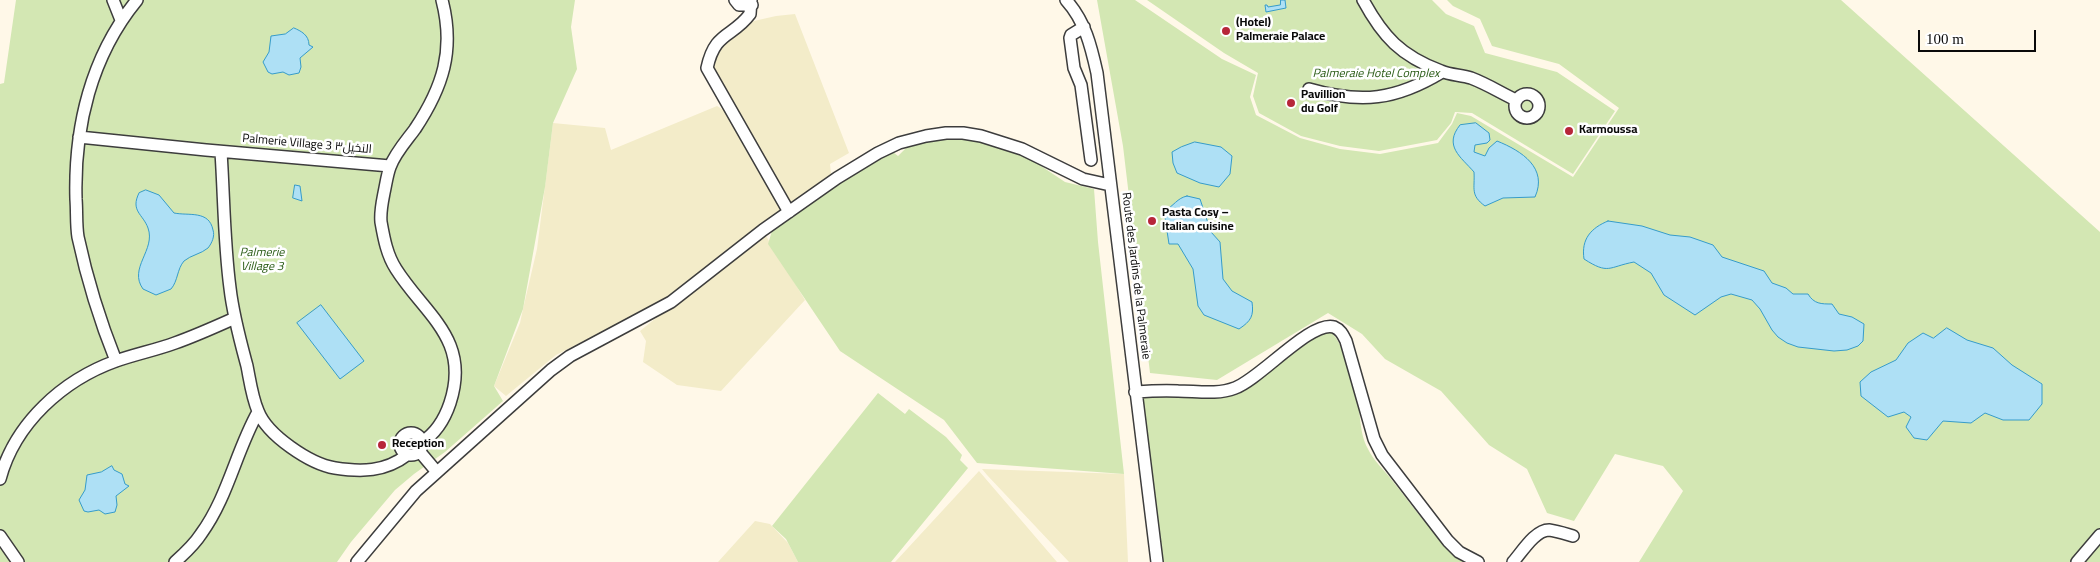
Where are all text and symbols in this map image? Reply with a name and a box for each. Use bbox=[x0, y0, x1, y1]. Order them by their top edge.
place label: (Hotel) Palmeraie Palace bbox=[1236, 17, 1325, 45]
scale bar bbox=[1920, 20, 2038, 52]
marker: (Hotel) Palmeraie Palace bbox=[1220, 25, 1232, 37]
text: 100 m bbox=[1926, 31, 1964, 47]
park label: Palmeraie Hotel Complex bbox=[1313, 68, 1439, 82]
place label: Pavillion du Golf bbox=[1301, 89, 1345, 117]
marker: Pavillion du Golf bbox=[1285, 97, 1297, 109]
place label: Karmoussa bbox=[1579, 124, 1637, 138]
marker: Karmoussa bbox=[1563, 125, 1575, 137]
street label: Palmerie Village 3 النخيل٣ bbox=[242, 132, 372, 158]
street label: Route des Jardins de la Palmeraie bbox=[1118, 192, 1152, 360]
place label: Pasta Cosy – Italian cuisine bbox=[1162, 207, 1234, 235]
marker: Pasta Cosy – Italian cuisine bbox=[1146, 215, 1158, 227]
park label: Palmerie Village 3 bbox=[240, 247, 284, 275]
place label: Reception bbox=[392, 438, 444, 452]
marker: Reception bbox=[376, 439, 388, 451]

